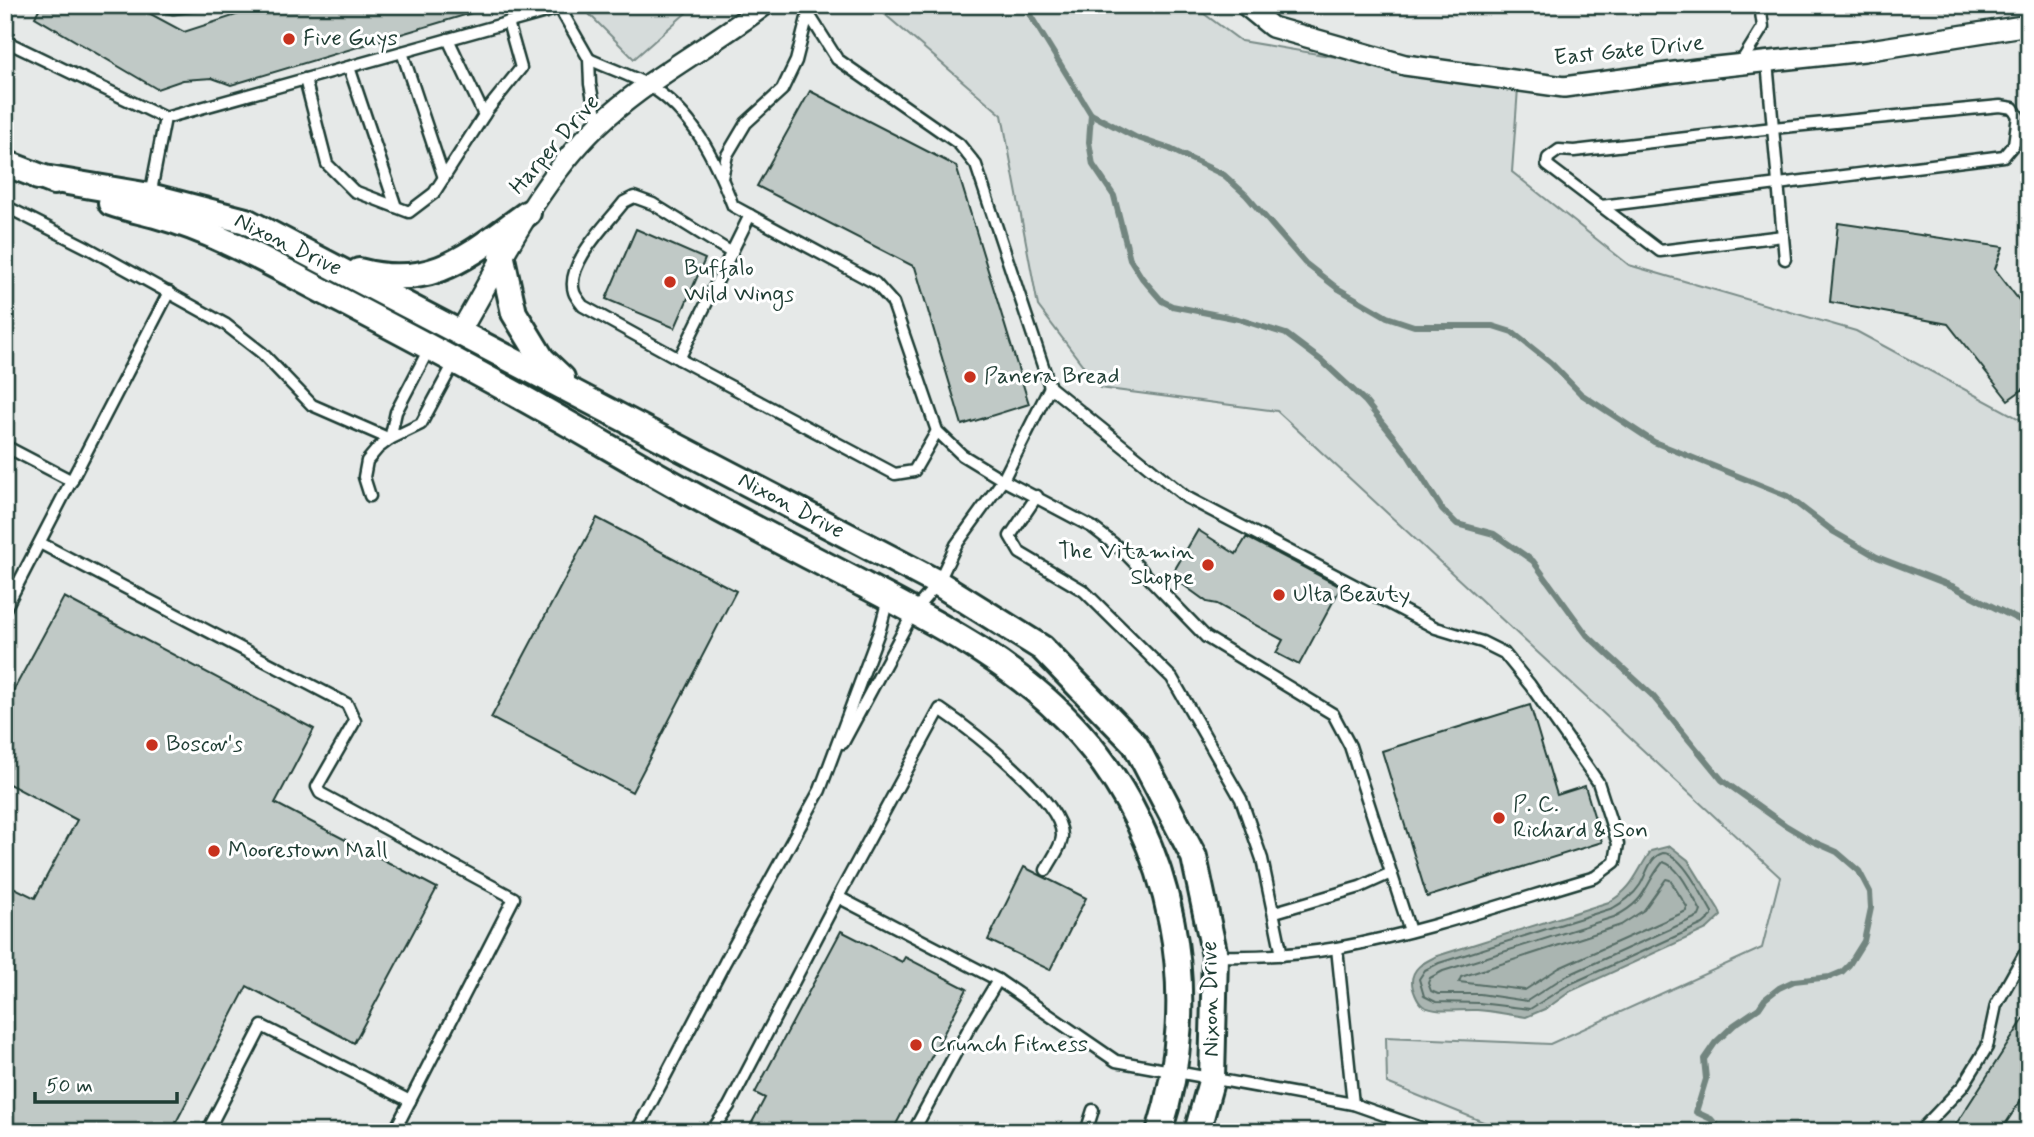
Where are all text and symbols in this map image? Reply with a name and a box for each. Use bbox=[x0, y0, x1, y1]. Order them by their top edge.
place label: Five Guys bbox=[303, 24, 398, 54]
street label: East Gate Drive bbox=[1553, 28, 1705, 74]
marker: Five Guys bbox=[281, 31, 297, 47]
street label: Harper Drive bbox=[503, 88, 607, 202]
street label: Nixon Drive bbox=[229, 206, 347, 284]
place label: Buffalo Wild Wings bbox=[684, 254, 794, 312]
marker: Buffalo Wild Wings bbox=[662, 274, 678, 290]
place label: Panera Bread bbox=[984, 362, 1119, 392]
marker: Panera Bread bbox=[962, 369, 978, 385]
street label: Nixon Drive bbox=[733, 465, 849, 547]
place label: The Vitamin Shoppe bbox=[1058, 537, 1194, 593]
marker: The Vitamin Shoppe bbox=[1200, 557, 1216, 573]
place label: Ulta Beauty bbox=[1293, 580, 1410, 610]
marker: Ulta Beauty bbox=[1271, 587, 1287, 603]
place label: Boscov's bbox=[166, 730, 243, 760]
marker: Boscov's bbox=[144, 737, 160, 753]
place label: P. C. Richard & Son bbox=[1513, 790, 1648, 846]
marker: P. C. Richard & Son bbox=[1491, 810, 1507, 826]
place label: Moorestown Mall bbox=[228, 836, 388, 866]
marker: Moorestown Mall bbox=[206, 843, 222, 859]
street label: Nixon Drive bbox=[1195, 941, 1227, 1057]
place label: Crunch Fitness bbox=[930, 1030, 1088, 1060]
marker: Crunch Fitness bbox=[908, 1037, 924, 1053]
scale bar bbox=[35, 1060, 177, 1104]
text: 50 m bbox=[46, 1072, 93, 1100]

